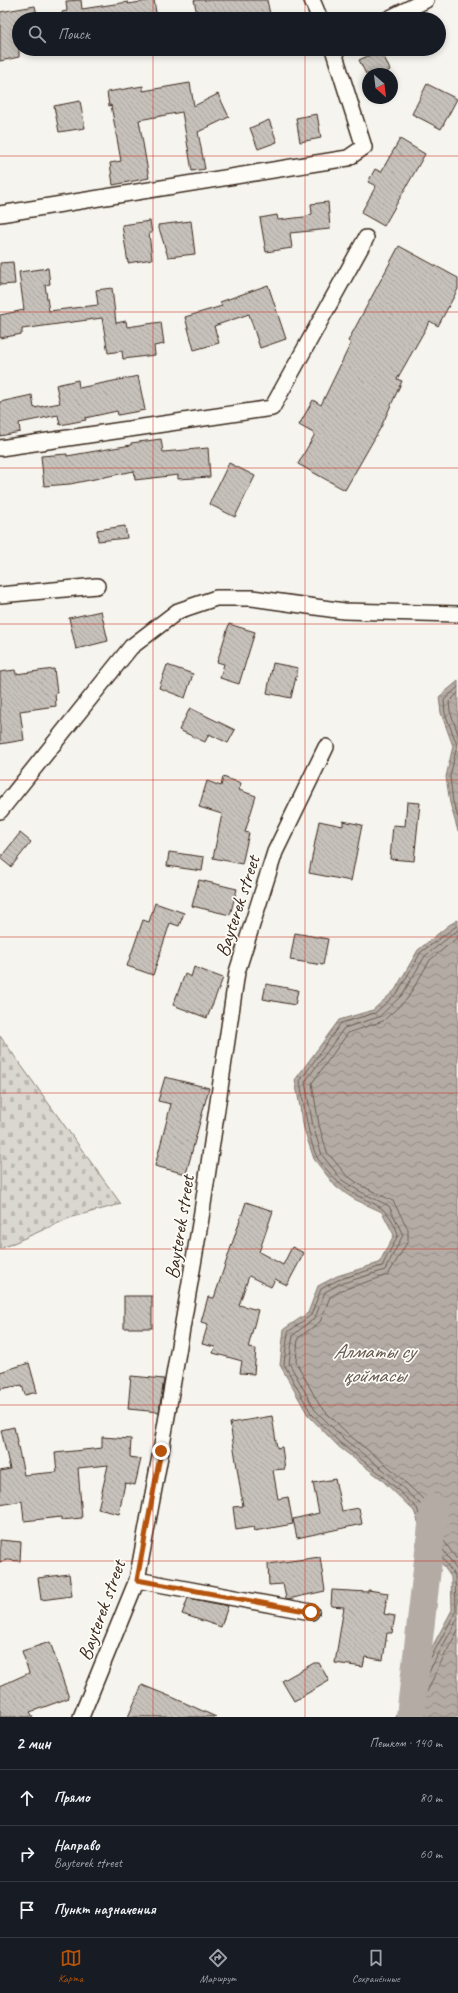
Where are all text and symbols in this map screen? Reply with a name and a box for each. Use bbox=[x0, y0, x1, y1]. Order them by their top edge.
search box bbox=[12, 12, 446, 56]
icon: search bbox=[26, 23, 48, 45]
text: Поиск bbox=[58, 25, 90, 44]
north arrow bbox=[362, 68, 398, 104]
street label: Bayterek street bbox=[209, 850, 266, 960]
street label: Bayterek street bbox=[159, 1171, 200, 1281]
water label: Алматы су қоймасы bbox=[333, 1338, 419, 1388]
route end bbox=[152, 1442, 170, 1460]
street label: Bayterek street bbox=[72, 1554, 132, 1664]
route start bbox=[302, 1603, 320, 1621]
text: 2 мин bbox=[16, 1733, 51, 1754]
text: Пешком · 140 m bbox=[369, 1735, 442, 1751]
icon: ahead bbox=[16, 1787, 38, 1809]
text: Прямо bbox=[54, 1788, 90, 1807]
text: 80 m bbox=[420, 1790, 442, 1806]
text: Направо bbox=[54, 1836, 100, 1855]
icon: right bbox=[16, 1843, 38, 1865]
text: 60 m bbox=[420, 1846, 442, 1862]
text: Bayterek street bbox=[54, 1855, 122, 1871]
icon: arrive bbox=[16, 1899, 38, 1921]
text: Пункт назначения bbox=[54, 1900, 156, 1919]
tab: Карта bbox=[58, 1947, 83, 1985]
tab: Маршрут bbox=[200, 1947, 236, 1985]
tab: Сохранённые bbox=[352, 1947, 400, 1985]

